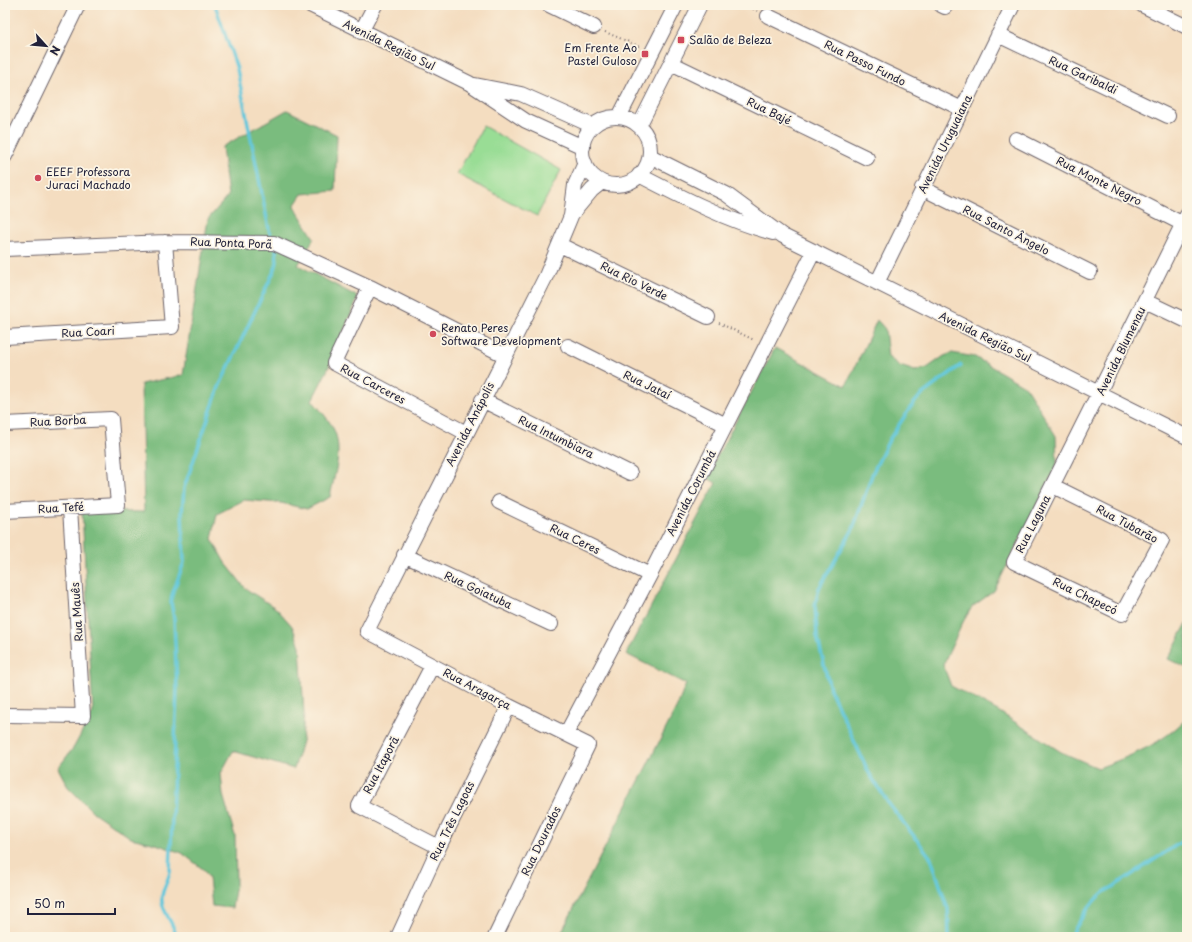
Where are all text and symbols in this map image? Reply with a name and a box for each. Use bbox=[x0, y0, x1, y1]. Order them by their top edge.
street label: Avenida Região Sul bbox=[340, 15, 438, 74]
north arrow bbox=[26, 26, 66, 66]
place label: Salão de Beleza bbox=[689, 31, 772, 48]
marker: Salão de Beleza bbox=[676, 35, 686, 45]
street label: Rua Passo Fundo bbox=[821, 35, 909, 90]
place label: Em Frente Ao Pastel Guloso bbox=[564, 39, 637, 69]
text: N bbox=[46, 43, 65, 59]
marker: Em Frente Ao Pastel Guloso bbox=[640, 49, 650, 59]
street label: Rua Garibaldi bbox=[1046, 51, 1120, 98]
street label: Avenida Uruguaiana bbox=[913, 91, 976, 196]
street label: Rua Bajé bbox=[744, 92, 794, 129]
street label: Rua Monte Negro bbox=[1053, 152, 1145, 209]
place label: EEEF Professora Juraci Machado bbox=[46, 163, 131, 193]
marker: EEEF Professora Juraci Machado bbox=[33, 173, 43, 183]
street label: Rua Santo Ângelo bbox=[960, 200, 1052, 259]
street label: Rua Ponta Porã bbox=[190, 233, 273, 252]
street label: Rua Rio Verde bbox=[598, 257, 671, 304]
street label: Avenida Blumenau bbox=[1092, 303, 1149, 398]
street label: Avenida Região Sul bbox=[936, 307, 1034, 366]
place label: Renato Peres Software Development bbox=[441, 319, 562, 349]
street label: Rua Coari bbox=[61, 322, 115, 341]
marker: Renato Peres Software Development bbox=[428, 329, 438, 339]
street label: Rua Carceres bbox=[338, 359, 409, 408]
street label: Rua Jataí bbox=[621, 366, 674, 404]
street label: Avenida Anápolis bbox=[441, 379, 498, 469]
street label: Rua Borba bbox=[29, 411, 87, 430]
street label: Rua Intumbiara bbox=[516, 411, 597, 462]
street label: Avenida Corumbá bbox=[662, 447, 720, 539]
street label: Rua Laguna bbox=[1011, 492, 1055, 556]
street label: Rua Tefé bbox=[37, 498, 85, 517]
street label: Rua Tubarão bbox=[1093, 500, 1161, 547]
street label: Rua Ceres bbox=[547, 519, 603, 558]
street label: Rua Goiatuba bbox=[441, 566, 515, 613]
street label: Rua Chapecó bbox=[1050, 573, 1120, 618]
street label: Rua Mauês bbox=[66, 582, 87, 642]
street label: Rua Aragarça bbox=[440, 663, 514, 714]
street label: Rua Itaporã bbox=[358, 733, 403, 797]
street label: Rua Três Lagoas bbox=[425, 778, 478, 864]
street label: Rua Dourados bbox=[516, 803, 565, 878]
scale bar bbox=[28, 890, 115, 916]
text: 50 m bbox=[34, 894, 65, 912]

